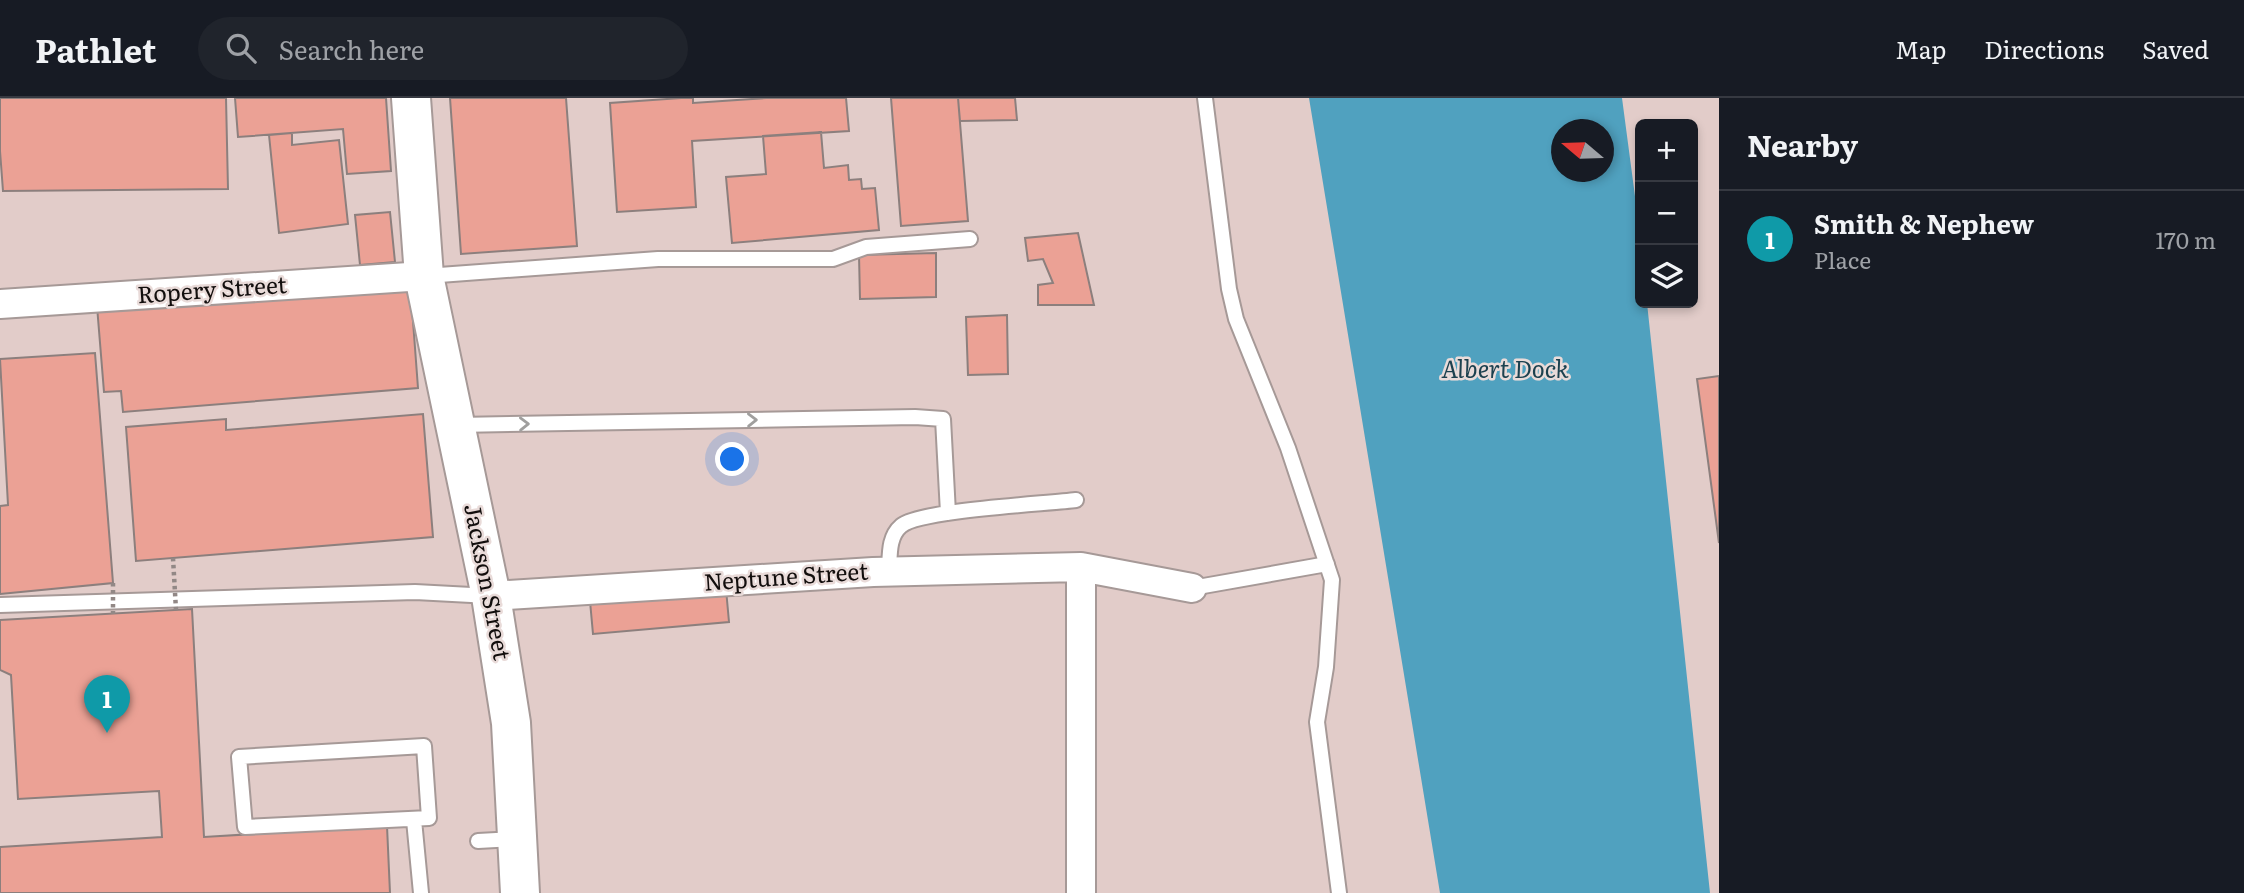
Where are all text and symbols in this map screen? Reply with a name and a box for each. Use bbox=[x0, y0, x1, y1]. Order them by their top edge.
search box bbox=[198, 17, 688, 80]
text: Pathlet bbox=[35, 24, 156, 73]
icon: search bbox=[222, 29, 260, 67]
text: Search here bbox=[278, 29, 424, 68]
text: Map bbox=[1895, 31, 1946, 66]
text: Directions bbox=[1984, 31, 2104, 66]
text: Saved bbox=[2142, 31, 2209, 66]
north arrow bbox=[1551, 119, 1614, 182]
map controls bbox=[1635, 119, 1698, 308]
button: + bbox=[1635, 119, 1698, 182]
text: Nearby bbox=[1747, 122, 1858, 166]
button: − bbox=[1635, 182, 1698, 245]
text: Smith & Nephew bbox=[1814, 203, 2034, 242]
text: 1 bbox=[1765, 222, 1775, 256]
text: 170 m bbox=[2155, 222, 2216, 256]
text: Place bbox=[1814, 242, 1871, 276]
button: layers bbox=[1635, 245, 1698, 308]
street label: Ropery Street bbox=[136, 266, 288, 310]
water label: Albert Dock bbox=[1441, 350, 1570, 385]
one-way arrow bbox=[747, 412, 758, 428]
one-way arrow bbox=[520, 416, 530, 432]
your location bbox=[715, 442, 749, 476]
street label: Jackson Street bbox=[457, 500, 521, 663]
street label: Neptune Street bbox=[703, 552, 870, 598]
pin: 1 bbox=[84, 675, 130, 733]

